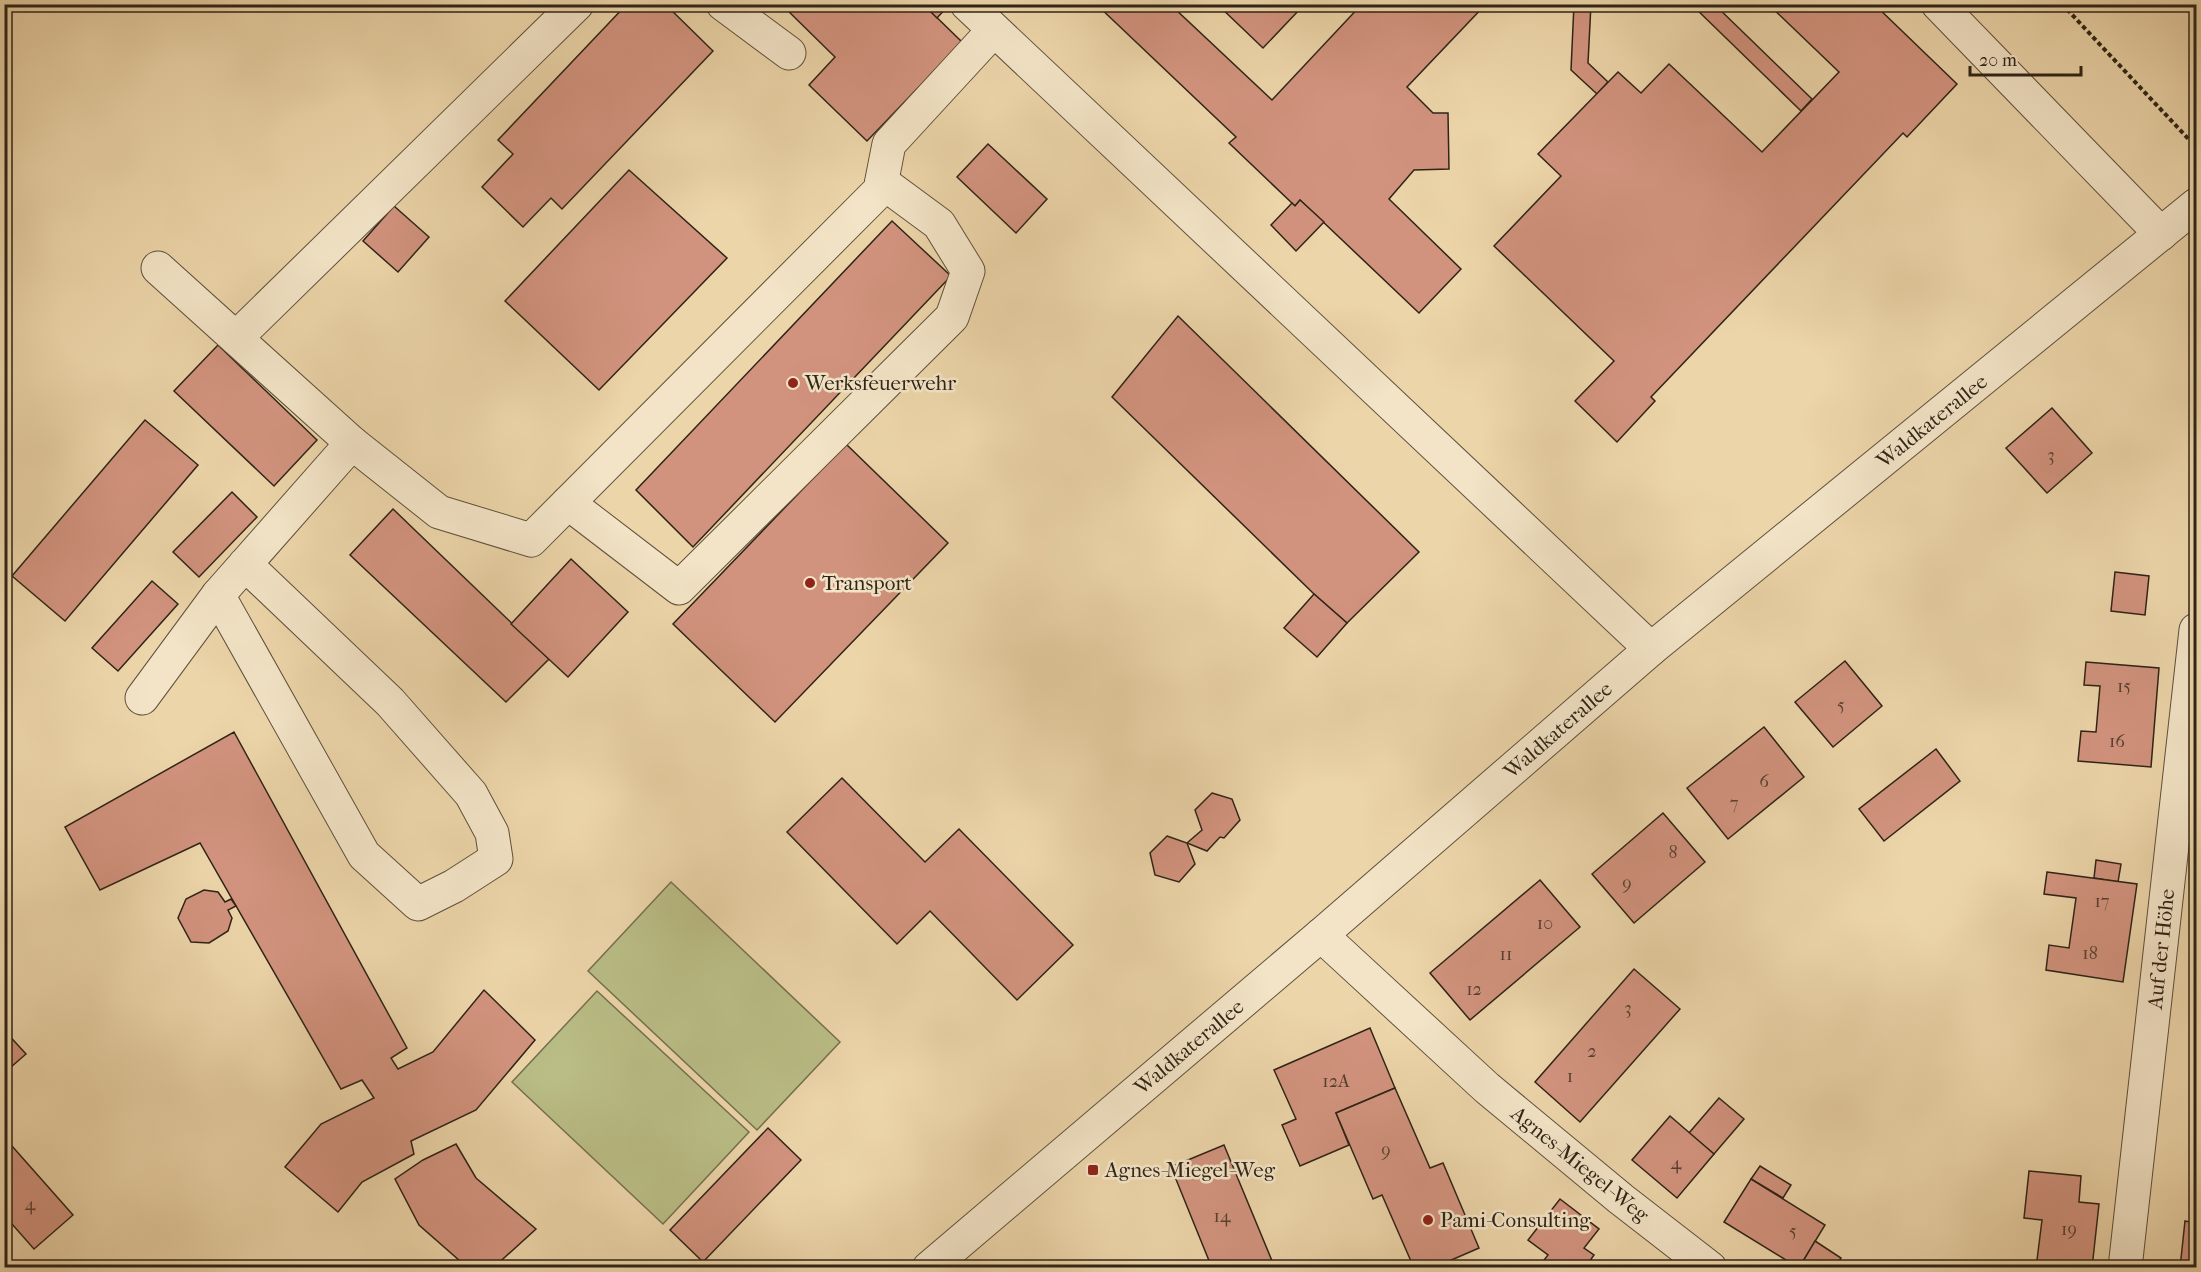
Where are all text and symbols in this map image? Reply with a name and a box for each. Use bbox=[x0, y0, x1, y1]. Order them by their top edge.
scale bar bbox=[1970, 39, 2081, 77]
text: 20 m bbox=[1979, 50, 2017, 71]
street label: Waldkaterallee bbox=[1871, 369, 1992, 474]
place label: Werksfeuerwehr bbox=[804, 371, 956, 395]
marker: Werksfeuerwehr bbox=[786, 376, 800, 390]
house number: 3 bbox=[2047, 445, 2055, 466]
place label: Transport bbox=[822, 571, 912, 595]
marker: Transport bbox=[803, 576, 817, 590]
house number: 15 bbox=[2117, 676, 2131, 697]
street label: Waldkaterallee bbox=[1498, 677, 1617, 784]
house number: 5 bbox=[1837, 695, 1845, 716]
house number: 16 bbox=[2109, 731, 2125, 752]
house number: 6 bbox=[1759, 771, 1769, 792]
house number: 7 bbox=[1730, 793, 1739, 814]
house number: 8 bbox=[1668, 842, 1678, 863]
house number: 9 bbox=[1622, 873, 1632, 894]
street label: Auf der Höhe bbox=[2143, 888, 2179, 1011]
house number: 17 bbox=[2094, 891, 2110, 912]
house number: 10 bbox=[1537, 913, 1553, 934]
house number: 18 bbox=[2082, 943, 2098, 964]
house number: 11 bbox=[1500, 944, 1512, 965]
house number: 12 bbox=[1466, 979, 1482, 1000]
street label: Waldkaterallee bbox=[1129, 994, 1249, 1100]
house number: 3 bbox=[1624, 998, 1632, 1019]
house number: 2 bbox=[1587, 1041, 1597, 1062]
house number: 1 bbox=[1567, 1066, 1573, 1087]
house number: 12A bbox=[1322, 1071, 1350, 1092]
street label: Agnes-Miegel-Weg bbox=[1506, 1101, 1654, 1227]
house number: 9 bbox=[1381, 1140, 1391, 1161]
house number: 4 bbox=[1671, 1153, 1682, 1174]
place label: Agnes-Miegel-Weg bbox=[1104, 1158, 1276, 1182]
marker: Agnes-Miegel-Weg bbox=[1086, 1163, 1100, 1177]
house number: 4 bbox=[25, 1194, 36, 1215]
house number: 14 bbox=[1213, 1206, 1231, 1227]
place label: Pami-Consulting bbox=[1440, 1208, 1591, 1232]
marker: Pami-Consulting bbox=[1421, 1213, 1435, 1227]
house number: 19 bbox=[2061, 1219, 2077, 1240]
house number: 5 bbox=[1789, 1221, 1797, 1242]

